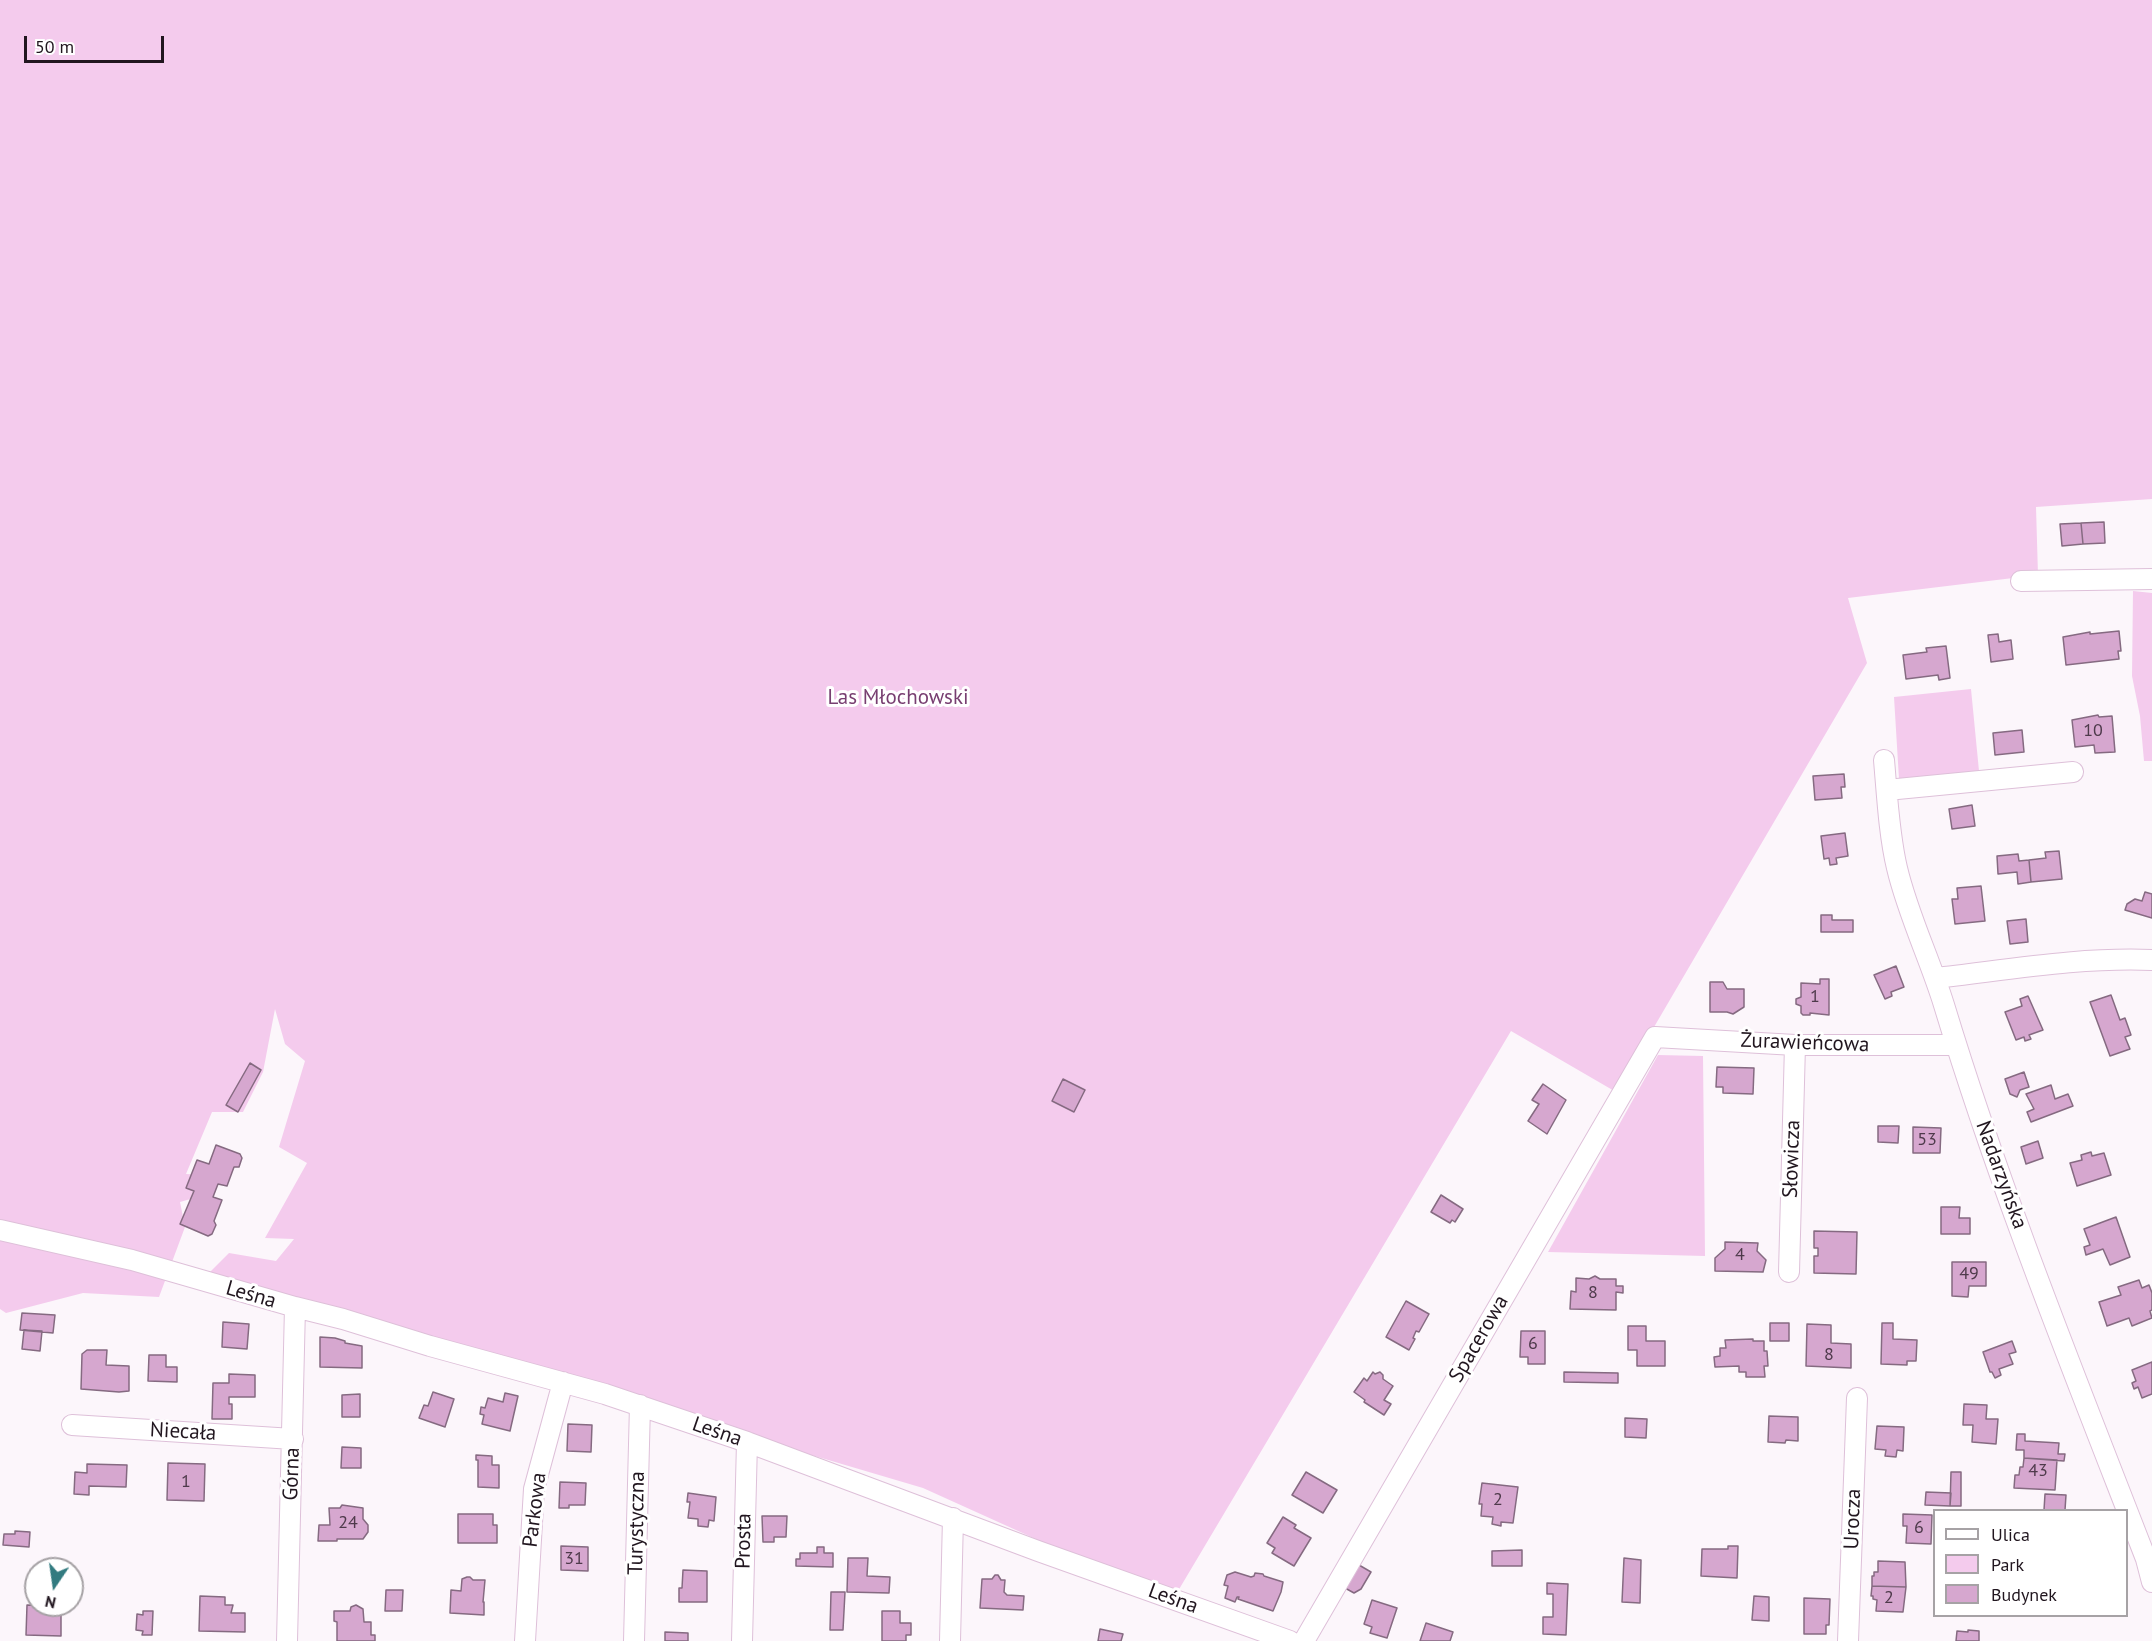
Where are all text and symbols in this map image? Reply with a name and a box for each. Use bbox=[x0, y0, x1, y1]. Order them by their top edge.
scale bar bbox=[27, 24, 166, 62]
text: 50 m bbox=[35, 35, 74, 58]
park label: Las Młochowski bbox=[827, 685, 969, 711]
house number: 10 bbox=[2083, 720, 2103, 742]
house number: 1 bbox=[1810, 986, 1820, 1008]
street label: Żurawieńcowa bbox=[1740, 1028, 1870, 1058]
street label: Nadarzyńska bbox=[1970, 1118, 2032, 1232]
street label: Słowicza bbox=[1778, 1119, 1806, 1199]
house number: 53 bbox=[1917, 1129, 1937, 1151]
house number: 4 bbox=[1735, 1244, 1745, 1266]
house number: 49 bbox=[1959, 1263, 1979, 1285]
street label: Leśna bbox=[223, 1276, 279, 1314]
house number: 8 bbox=[1588, 1282, 1598, 1304]
street label: Spacerowa bbox=[1444, 1291, 1514, 1387]
house number: 6 bbox=[1528, 1333, 1538, 1355]
house number: 8 bbox=[1824, 1344, 1834, 1366]
street label: Leśna bbox=[689, 1412, 745, 1452]
street label: Niecała bbox=[149, 1418, 217, 1446]
street label: Górna bbox=[278, 1447, 306, 1501]
house number: 43 bbox=[2028, 1460, 2048, 1482]
house number: 1 bbox=[181, 1471, 191, 1493]
street label: Parkowa bbox=[518, 1471, 552, 1549]
street label: Turystyczna bbox=[623, 1471, 651, 1575]
street label: Urocza bbox=[1839, 1488, 1867, 1550]
house number: 2 bbox=[1493, 1489, 1503, 1511]
legend bbox=[1933, 1509, 2128, 1617]
house number: 24 bbox=[338, 1512, 358, 1534]
street label: Prosta bbox=[731, 1513, 757, 1569]
house number: 6 bbox=[1914, 1517, 1924, 1539]
text: Ulica bbox=[1991, 1523, 2030, 1546]
house number: 31 bbox=[564, 1548, 584, 1570]
text: Park bbox=[1991, 1553, 2024, 1576]
north arrow bbox=[24, 1557, 84, 1617]
street label: Leśna bbox=[1145, 1578, 1201, 1620]
text: Budynek bbox=[1991, 1583, 2057, 1606]
house number: 2 bbox=[1884, 1587, 1894, 1609]
text: N bbox=[43, 1592, 58, 1614]

